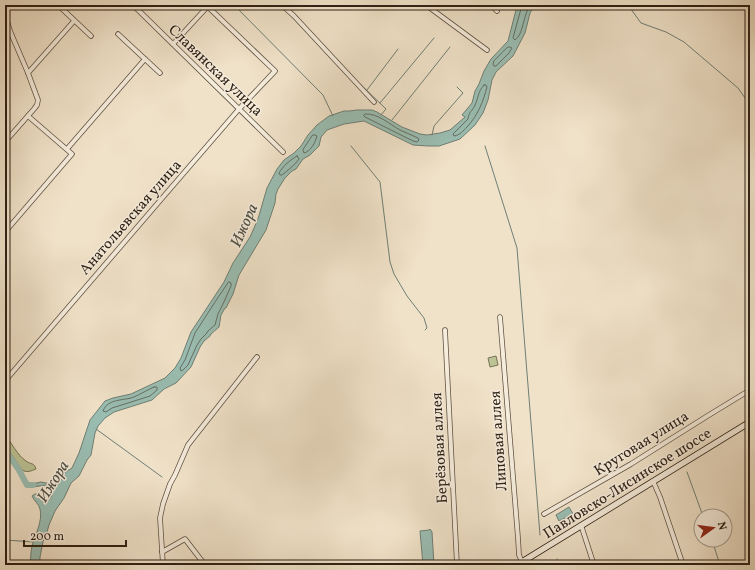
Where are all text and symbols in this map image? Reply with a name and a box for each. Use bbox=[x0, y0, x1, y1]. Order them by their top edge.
street label: Славянская улица bbox=[163, 20, 267, 122]
street label: Анатольевская улица bbox=[75, 156, 187, 280]
water label: Ижора bbox=[225, 200, 264, 251]
street label: Липовая аллея bbox=[485, 390, 513, 492]
street label: Берёзовая аллея bbox=[427, 392, 454, 504]
street label: Круговая улица bbox=[590, 407, 693, 482]
street label: Павловско-Лисинское шоссе bbox=[539, 424, 716, 545]
water label: Ижора bbox=[32, 456, 75, 507]
north arrow bbox=[693, 508, 733, 548]
text: N bbox=[713, 520, 729, 532]
scale bar bbox=[24, 522, 126, 548]
text: 200 m bbox=[30, 529, 64, 545]

